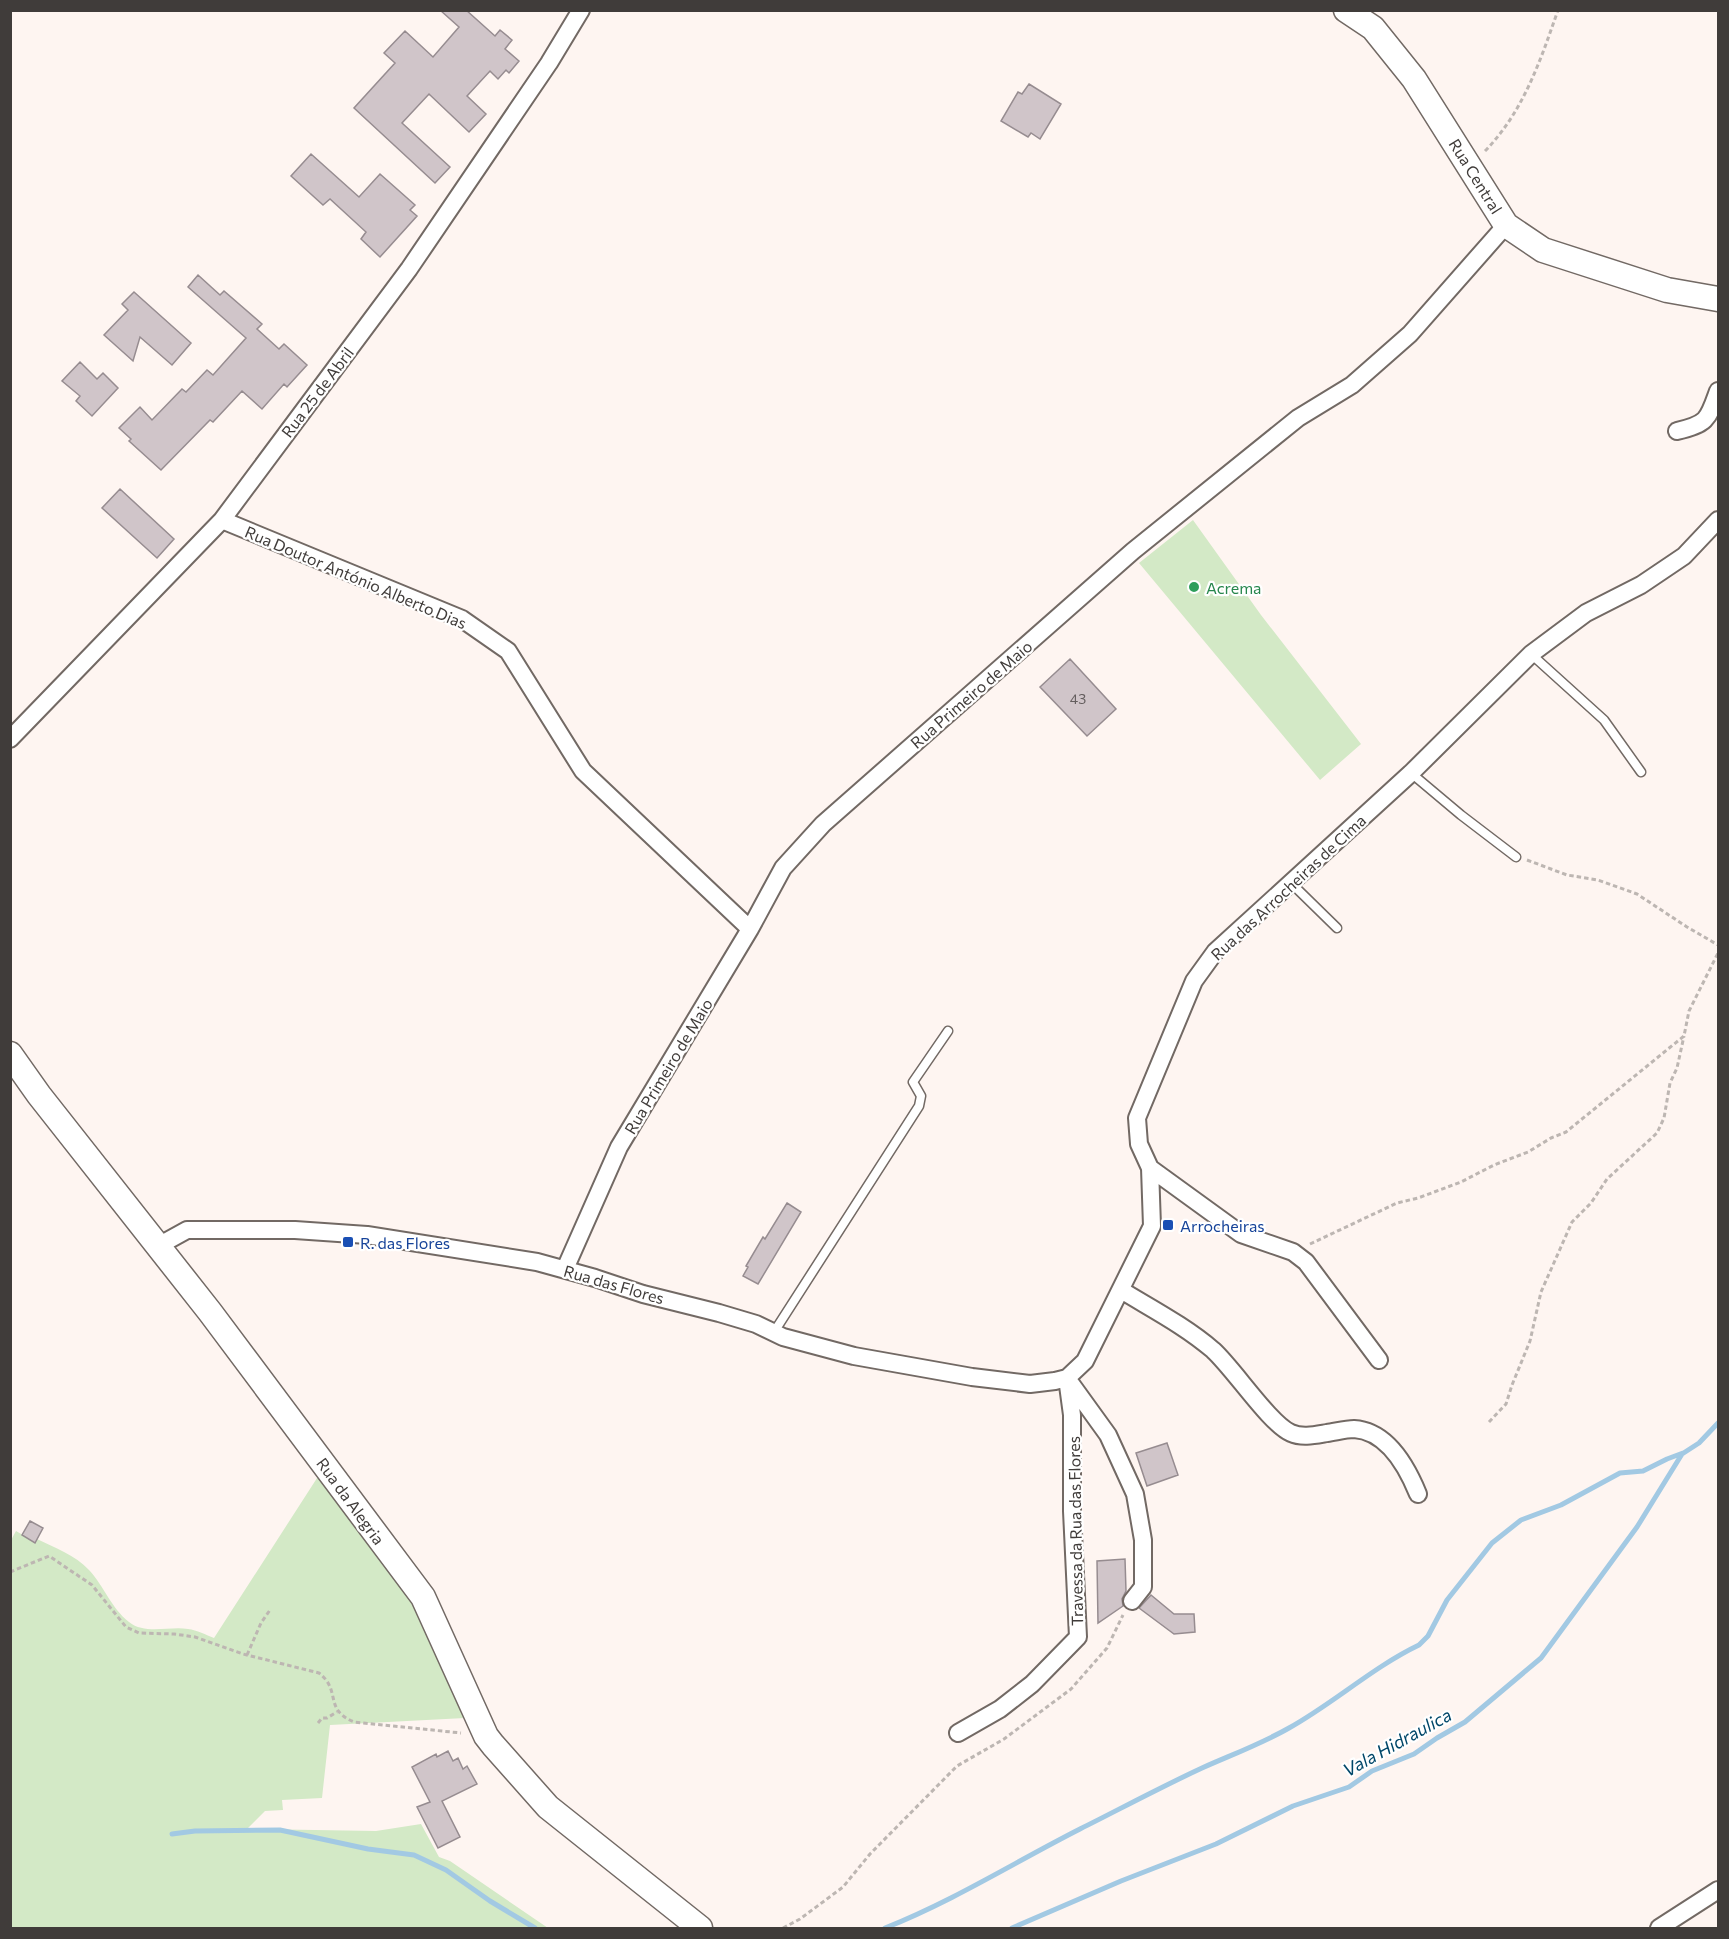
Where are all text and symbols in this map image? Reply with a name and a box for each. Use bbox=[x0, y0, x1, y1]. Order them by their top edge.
street label: Rua Central bbox=[1445, 135, 1507, 217]
street label: Rua 25 de Abril bbox=[277, 343, 357, 441]
street label: Rua Doutor António Alberto Dias bbox=[242, 522, 470, 632]
place label: Acrema bbox=[1206, 578, 1261, 597]
marker: Acrema bbox=[1187, 580, 1201, 594]
street label: Rua Primeiro de Maio bbox=[906, 636, 1036, 752]
house number: 43 bbox=[1070, 690, 1086, 707]
street label: Rua das Arrocheiras de Cima bbox=[1207, 810, 1369, 964]
street label: Rua Primeiro de Maio bbox=[620, 995, 716, 1137]
place label: Arrocheiras bbox=[1180, 1216, 1265, 1235]
marker: Arrocheiras bbox=[1161, 1218, 1175, 1232]
place label: R. das Flores bbox=[360, 1233, 450, 1252]
marker: R. das Flores bbox=[341, 1235, 355, 1249]
street label: Rua das Flores bbox=[562, 1261, 666, 1307]
street label: Travessa da Rua das Flores bbox=[1064, 1436, 1086, 1626]
street label: Rua da Alegria bbox=[313, 1454, 389, 1548]
water label: Vala Hidraulica bbox=[1339, 1703, 1455, 1781]

